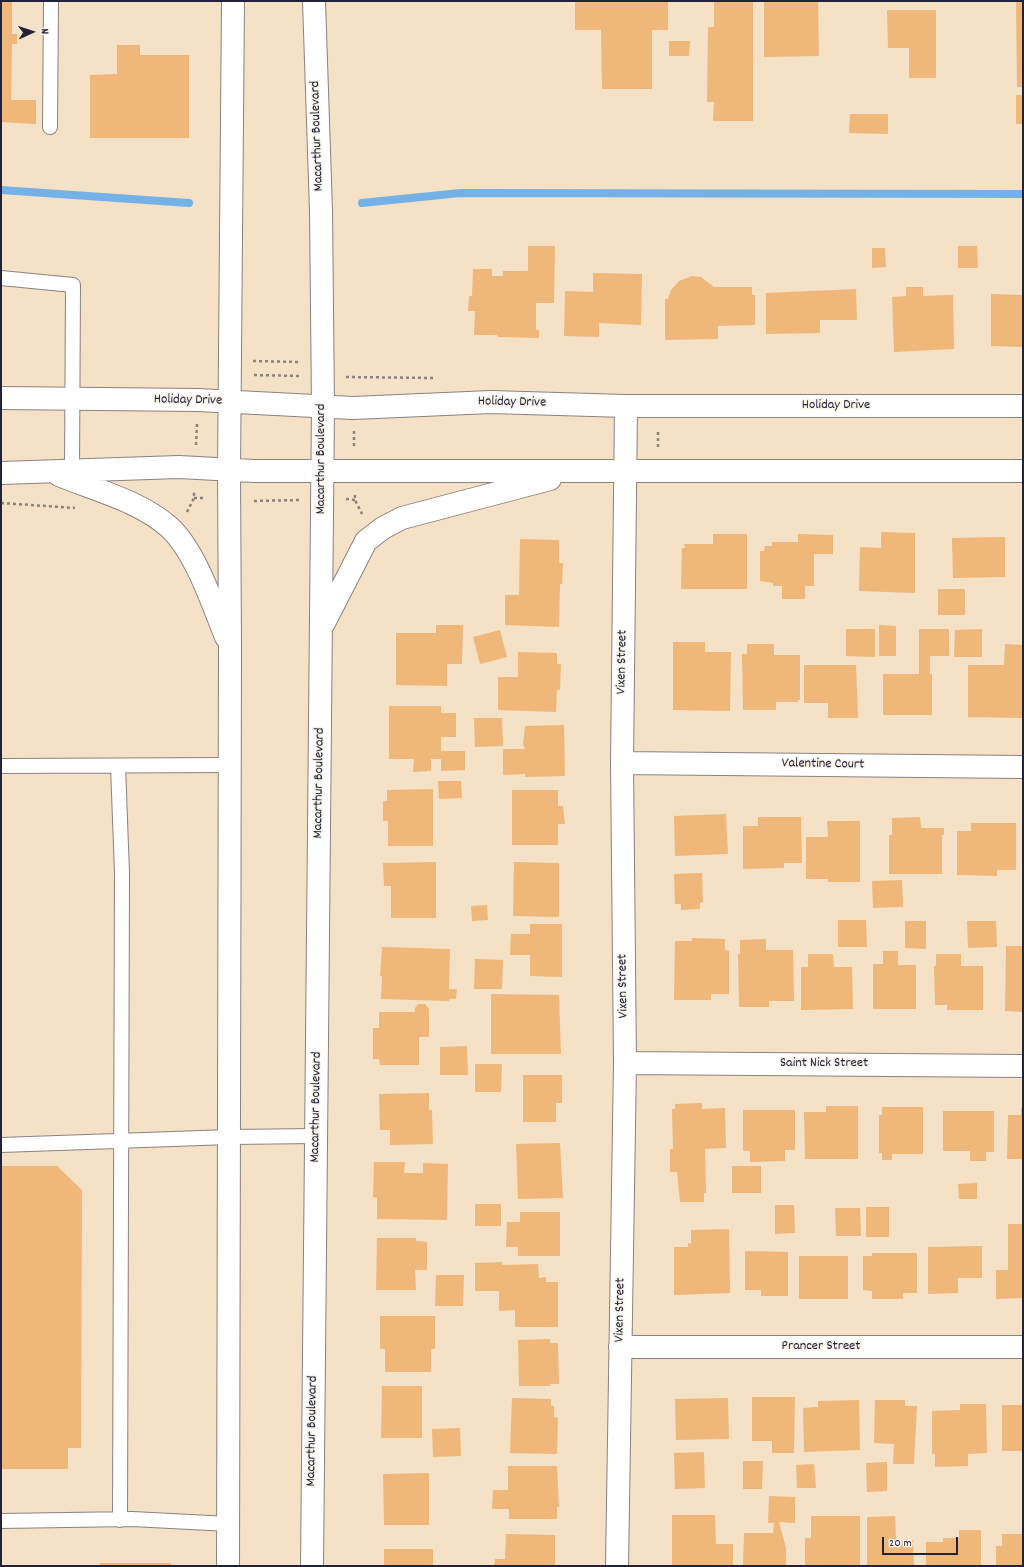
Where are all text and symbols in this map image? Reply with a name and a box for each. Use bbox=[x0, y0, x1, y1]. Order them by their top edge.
north arrow bbox=[12, 12, 52, 52]
text: N bbox=[36, 28, 52, 35]
street label: Macarthur Boulevard bbox=[308, 80, 328, 192]
street label: Holiday Drive bbox=[154, 392, 222, 410]
street label: Holiday Drive bbox=[478, 394, 546, 412]
street label: Holiday Drive bbox=[802, 398, 870, 414]
street label: Macarthur Boulevard bbox=[314, 404, 330, 514]
street label: Vixen Street bbox=[614, 630, 632, 694]
street label: Macarthur Boulevard bbox=[311, 727, 329, 839]
street label: Valentine Court bbox=[782, 756, 864, 774]
street label: Vixen Street bbox=[615, 954, 633, 1018]
street label: Macarthur Boulevard bbox=[308, 1051, 326, 1163]
street label: Saint Nick Street bbox=[780, 1056, 868, 1072]
street label: Vixen Street bbox=[612, 1278, 630, 1342]
street label: Prancer Street bbox=[782, 1339, 860, 1355]
street label: Macarthur Boulevard bbox=[304, 1375, 322, 1487]
scale bar bbox=[884, 1529, 960, 1555]
text: 20 m bbox=[889, 1535, 912, 1552]

